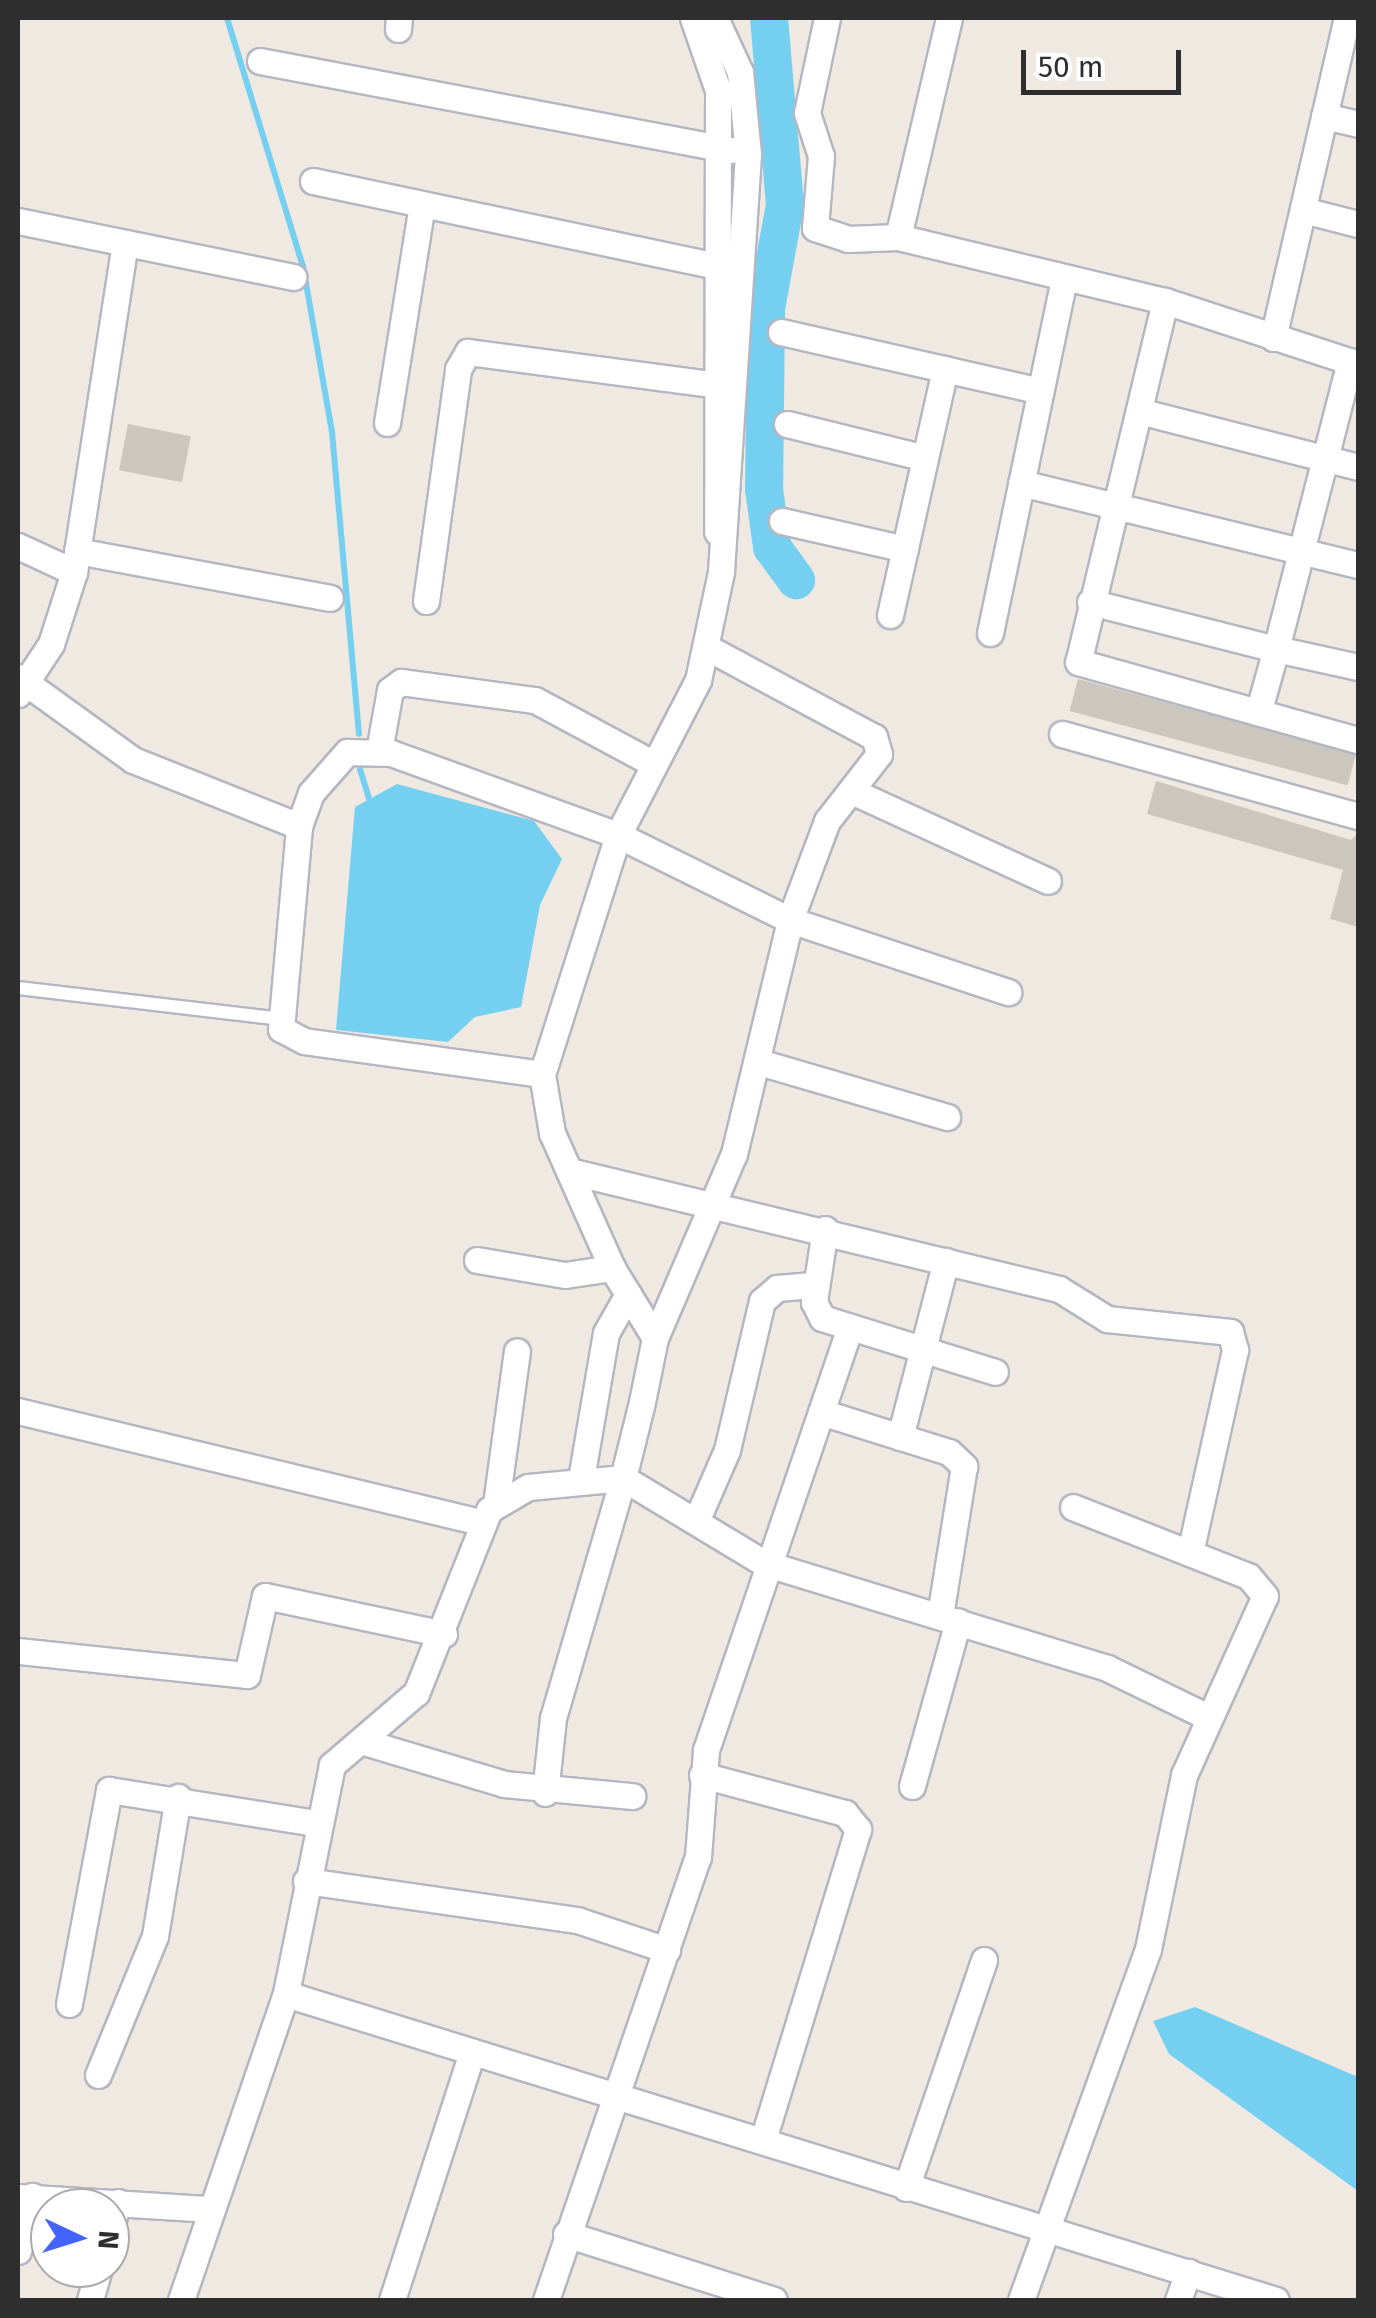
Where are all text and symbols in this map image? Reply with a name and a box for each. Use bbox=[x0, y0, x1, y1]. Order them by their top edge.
scale bar bbox=[1026, 30, 1186, 92]
text: 50 m bbox=[1038, 49, 1103, 85]
north arrow bbox=[30, 2188, 130, 2288]
text: N bbox=[91, 2230, 126, 2250]

